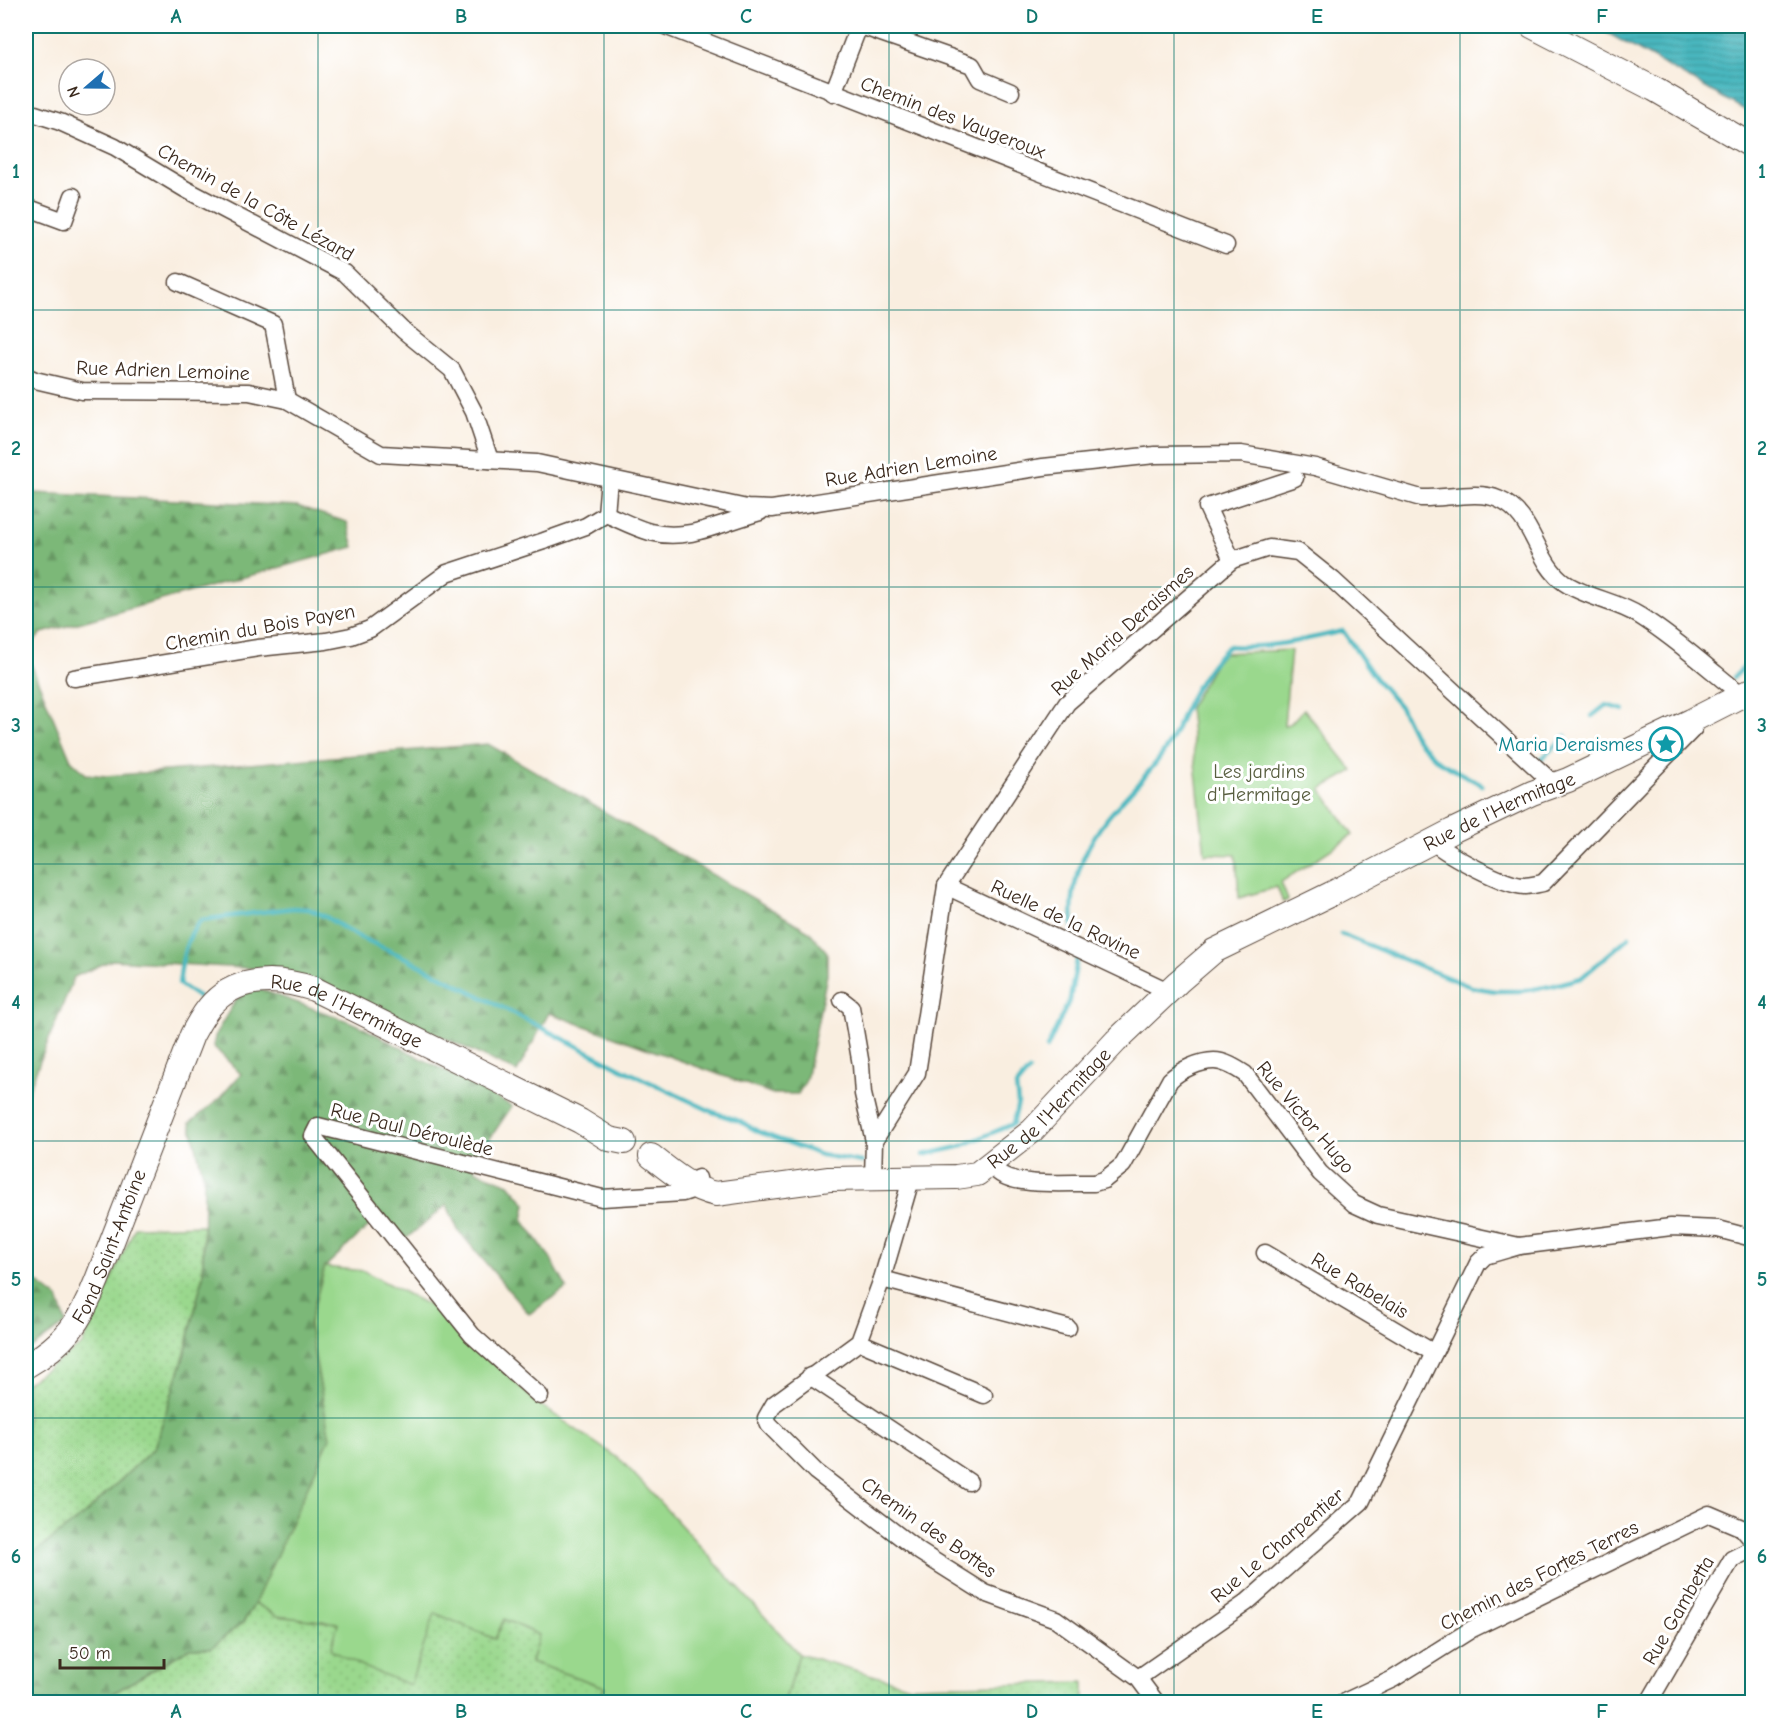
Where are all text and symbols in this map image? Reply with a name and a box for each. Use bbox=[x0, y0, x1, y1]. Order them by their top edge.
text: A bbox=[170, 5, 182, 28]
text: B bbox=[455, 5, 467, 28]
text: C bbox=[740, 5, 752, 28]
text: D bbox=[1026, 5, 1038, 28]
text: E bbox=[1311, 5, 1323, 28]
text: F bbox=[1596, 5, 1608, 28]
north arrow bbox=[57, 57, 117, 117]
street label: Chemin des Vaugeroux bbox=[857, 72, 1049, 164]
text: N bbox=[64, 84, 84, 100]
street label: Chemin de la Côte Lézard bbox=[153, 139, 358, 266]
text: 1 bbox=[12, 160, 20, 183]
text: 1 bbox=[1758, 160, 1766, 183]
street label: Rue Adrien Lemoine bbox=[76, 356, 250, 385]
text: 2 bbox=[11, 437, 21, 460]
text: 2 bbox=[1757, 437, 1767, 460]
street label: Rue Adrien Lemoine bbox=[823, 442, 999, 491]
street label: Rue Maria Deraismes bbox=[1046, 560, 1198, 700]
street label: Chemin du Bois Payen bbox=[163, 599, 357, 656]
text: 3 bbox=[11, 714, 21, 737]
text: 3 bbox=[1757, 714, 1767, 737]
place icon: Maria Deraismes bbox=[1648, 726, 1684, 762]
place label: Maria Deraismes bbox=[1498, 733, 1643, 756]
park label: Les jardins d'Hermitage bbox=[1207, 760, 1311, 806]
street label: Rue de l'Hermitage bbox=[1420, 767, 1579, 856]
street label: Ruelle de la Ravine bbox=[987, 875, 1144, 964]
street label: Rue de l'Hermitage bbox=[270, 970, 426, 1053]
text: 4 bbox=[11, 991, 21, 1014]
text: 4 bbox=[1757, 991, 1767, 1014]
street label: Rue de l'Hermitage bbox=[983, 1043, 1116, 1174]
street label: Rue Victor Hugo bbox=[1252, 1056, 1359, 1178]
street label: Rue Paul Déroulède bbox=[328, 1098, 496, 1161]
street label: Fond Saint-Antoine bbox=[67, 1166, 151, 1328]
street label: Rue Rabelais bbox=[1307, 1247, 1412, 1323]
text: 5 bbox=[11, 1268, 21, 1291]
text: 5 bbox=[1757, 1268, 1767, 1291]
street label: Chemin des Bottes bbox=[857, 1472, 1001, 1583]
street label: Rue Le Charpentier bbox=[1206, 1483, 1348, 1608]
street label: Chemin des Fortes Terres bbox=[1436, 1515, 1642, 1635]
text: 6 bbox=[11, 1545, 21, 1568]
text: 6 bbox=[1757, 1545, 1767, 1568]
street label: Rue Gambetta bbox=[1638, 1552, 1719, 1669]
scale bar bbox=[60, 1632, 164, 1670]
text: 50 m bbox=[69, 1643, 111, 1664]
text: A bbox=[170, 1700, 182, 1723]
text: B bbox=[455, 1700, 467, 1723]
text: C bbox=[740, 1700, 752, 1723]
text: D bbox=[1026, 1700, 1038, 1723]
text: E bbox=[1311, 1700, 1323, 1723]
text: F bbox=[1596, 1700, 1608, 1723]

